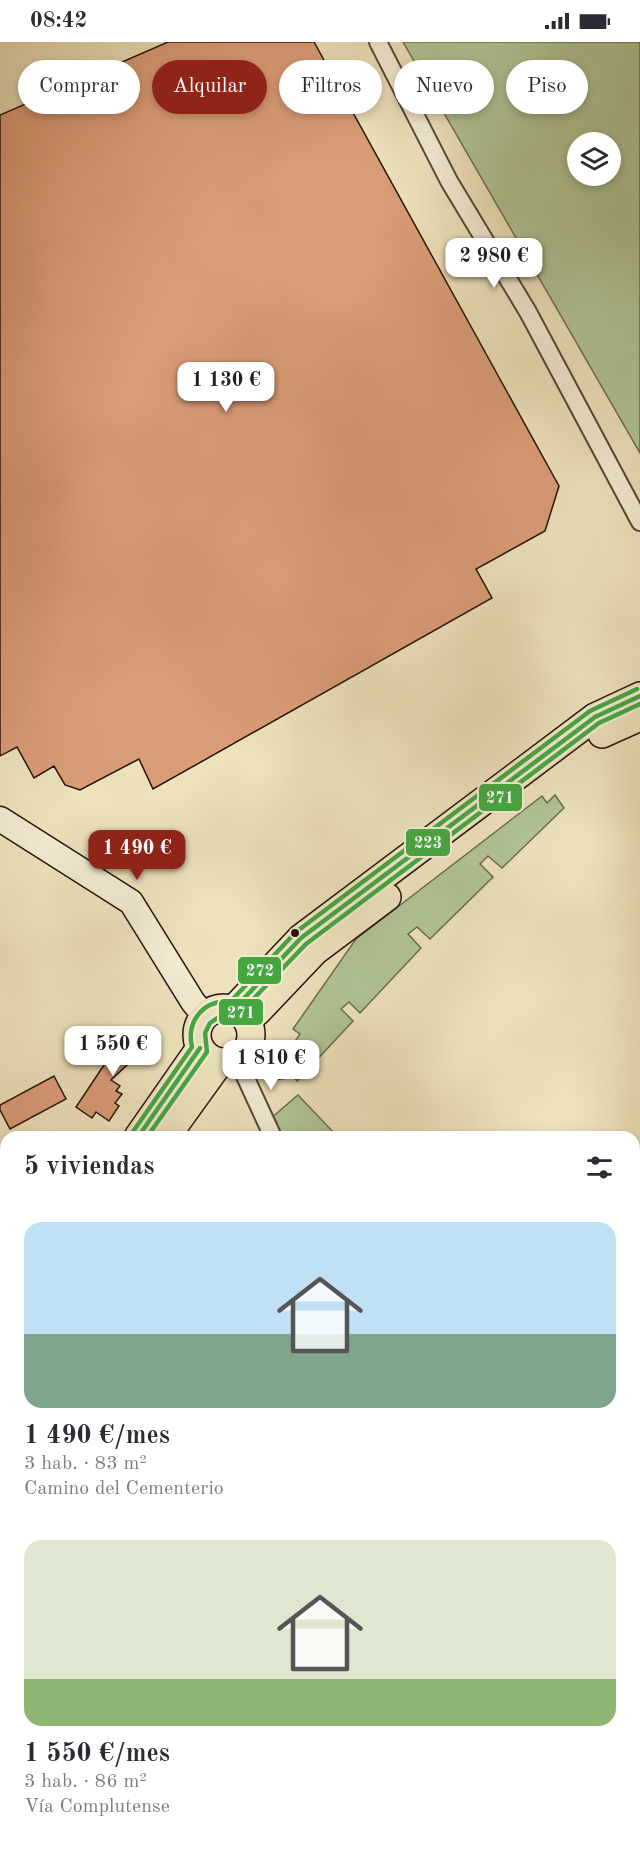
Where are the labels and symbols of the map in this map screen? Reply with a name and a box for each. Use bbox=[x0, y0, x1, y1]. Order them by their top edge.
pin: 2 980 € bbox=[439, 238, 549, 289]
pin: 1 130 € bbox=[171, 362, 281, 413]
line badge: 271 bbox=[478, 783, 523, 812]
text: 271 bbox=[486, 791, 514, 807]
line badge: 223 bbox=[405, 828, 451, 857]
pin: 1 490 € bbox=[82, 830, 192, 881]
text: 223 bbox=[414, 836, 442, 852]
unlabelled marker bbox=[289, 927, 301, 939]
line badge: 272 bbox=[237, 956, 282, 985]
text: 272 bbox=[246, 964, 274, 980]
line badge: 271 bbox=[218, 998, 264, 1026]
text: 271 bbox=[227, 1006, 255, 1022]
pin: 1 550 € bbox=[58, 1026, 168, 1077]
pin: 1 810 € bbox=[216, 1040, 326, 1091]

